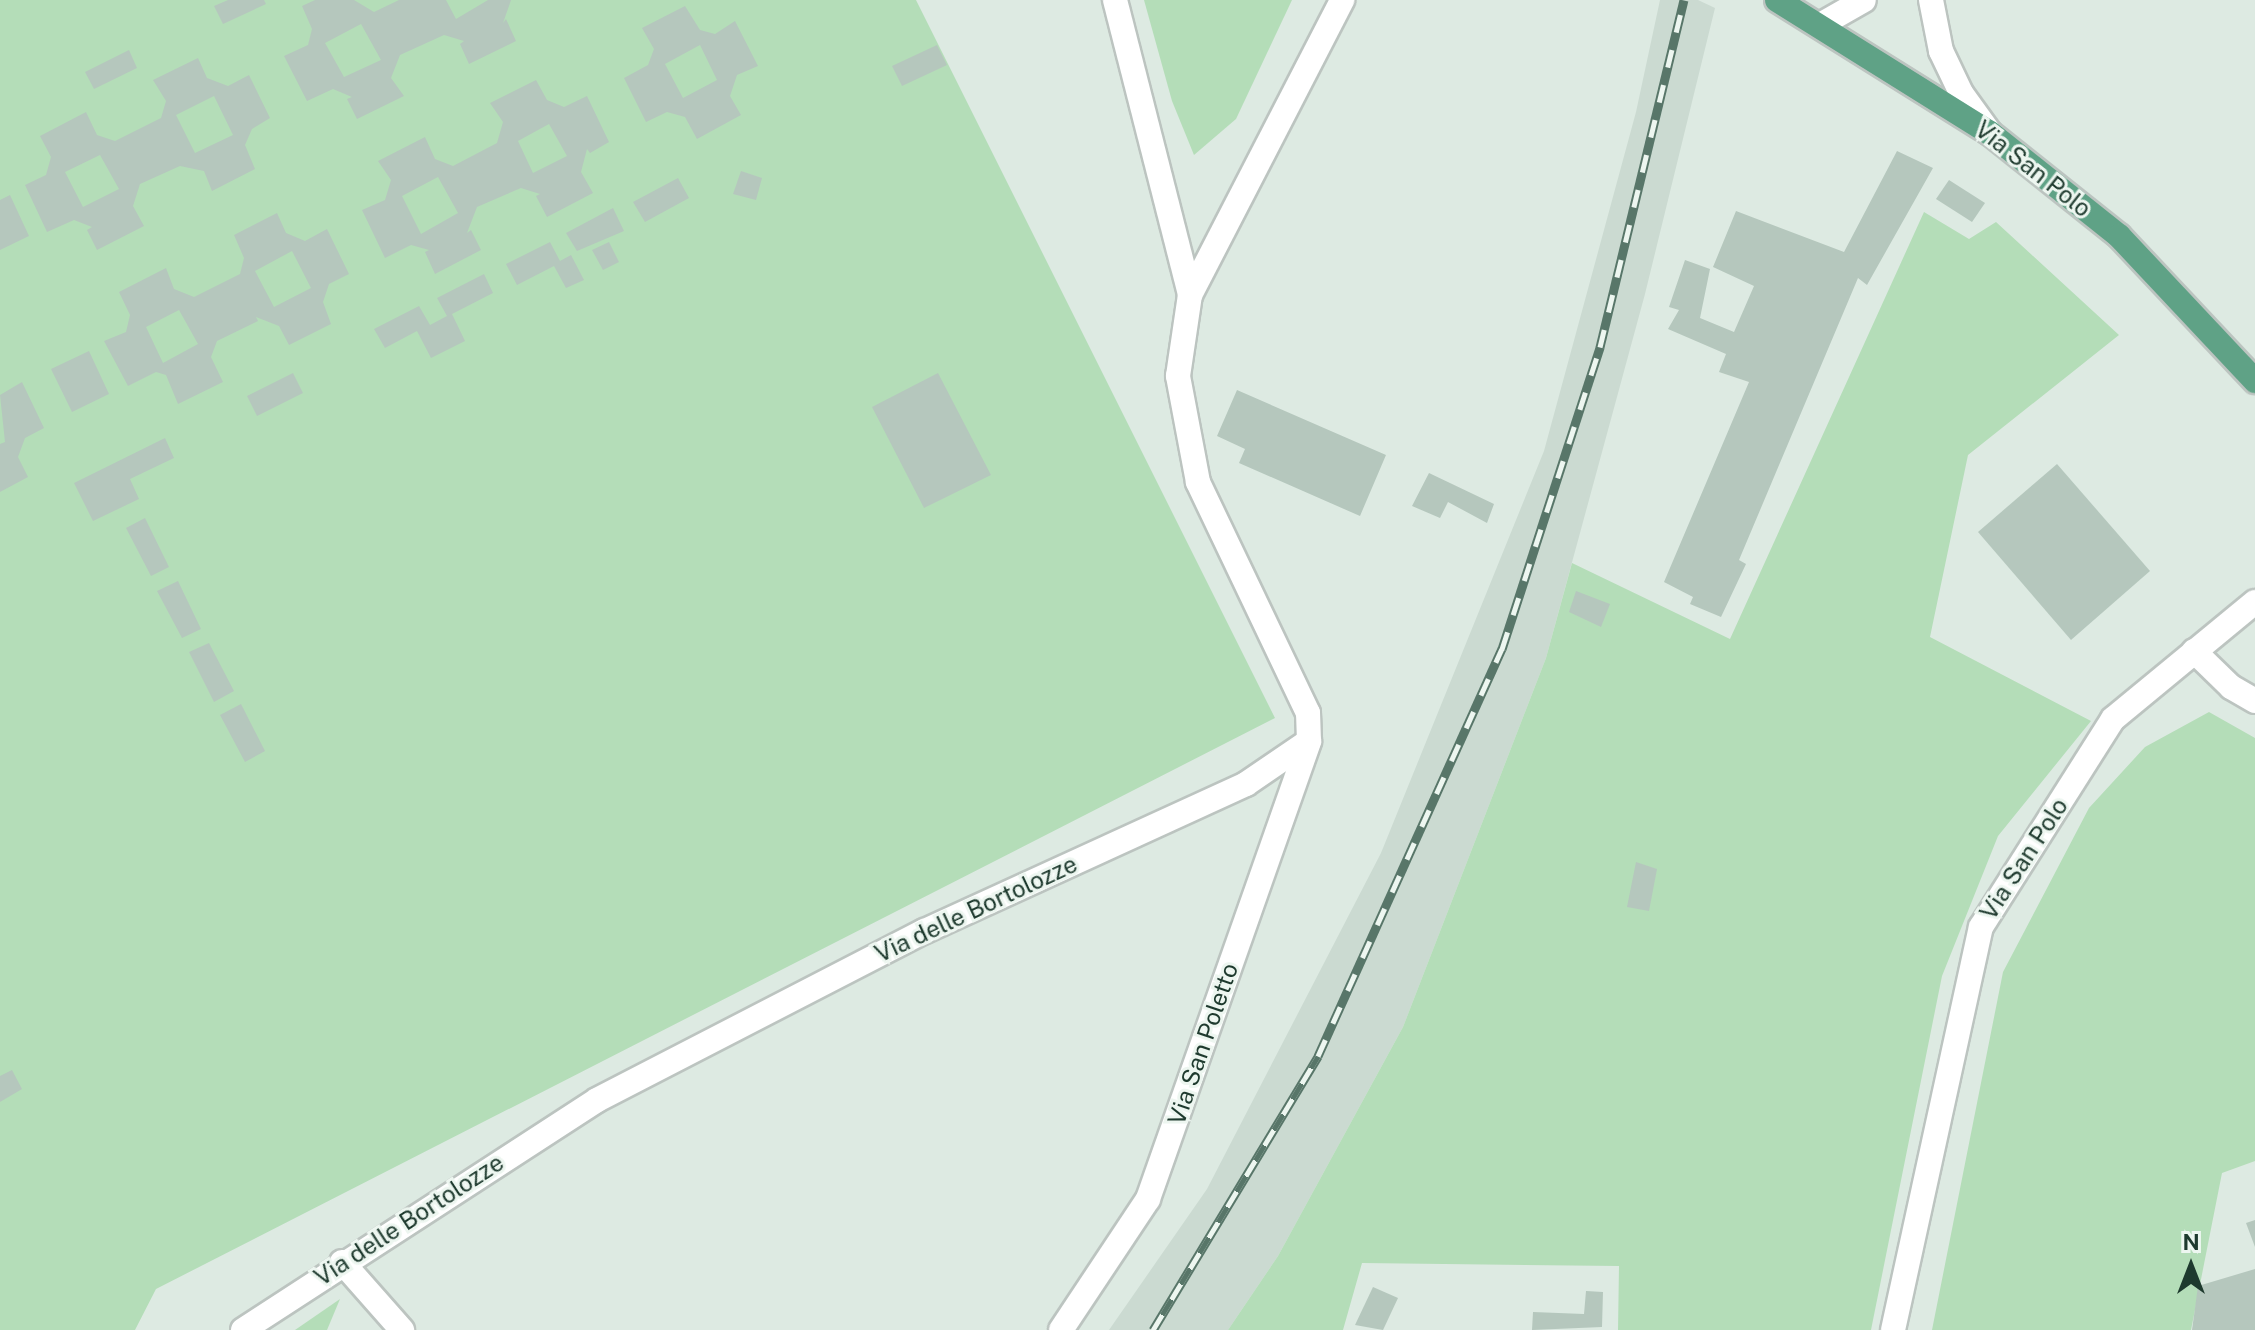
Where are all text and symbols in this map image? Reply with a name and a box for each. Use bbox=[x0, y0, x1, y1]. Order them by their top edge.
street label: Via San Polo bbox=[1969, 115, 2097, 223]
street label: Via San Polo bbox=[1974, 793, 2074, 925]
street label: Via delle Bortolozze bbox=[870, 849, 1082, 969]
street label: Via San Poletto bbox=[1162, 959, 1244, 1129]
street label: Via delle Bortolozze bbox=[309, 1148, 509, 1292]
north arrow bbox=[2151, 1226, 2231, 1306]
text: N bbox=[2182, 1229, 2200, 1255]

